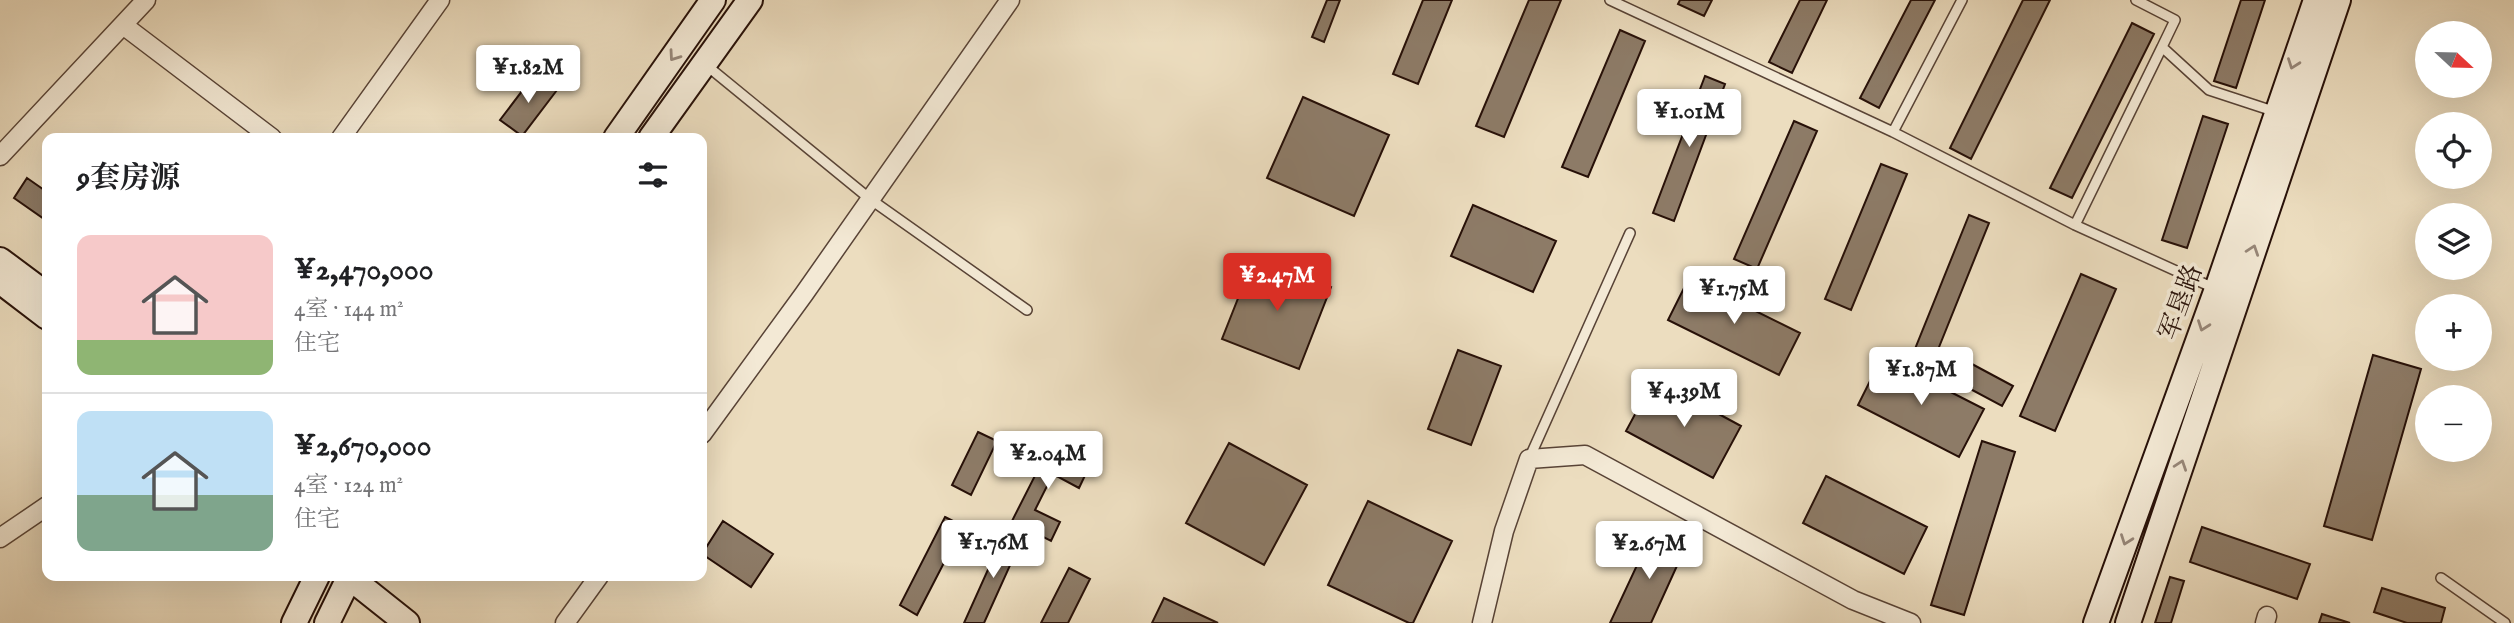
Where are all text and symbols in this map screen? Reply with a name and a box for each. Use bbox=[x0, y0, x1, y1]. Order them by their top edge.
north arrow bbox=[2415, 21, 2492, 98]
map controls bbox=[2415, 21, 2492, 462]
pin: ¥1.82M bbox=[471, 46, 585, 105]
one-way arrow bbox=[670, 48, 682, 61]
text: ¥1.82M bbox=[492, 53, 564, 82]
one-way arrow bbox=[2288, 58, 2302, 70]
pin: ¥1.01M bbox=[1632, 90, 1746, 149]
text: ¥1.01M bbox=[1653, 97, 1725, 126]
button: locate bbox=[2415, 112, 2492, 189]
icon: filters bbox=[634, 156, 672, 194]
text: 9套房源 bbox=[77, 160, 180, 198]
button: layers bbox=[2415, 203, 2492, 280]
one-way arrow bbox=[2245, 244, 2259, 256]
text: ¥2,470,000 bbox=[294, 252, 433, 290]
pin: ¥2.47M bbox=[1220, 254, 1334, 313]
street label: 军垦路 bbox=[2153, 260, 2210, 345]
text: ¥2.47M bbox=[1239, 261, 1315, 290]
icon: home bbox=[133, 263, 217, 347]
pin: ¥1.75M bbox=[1677, 266, 1791, 326]
text: ¥1.75M bbox=[1699, 274, 1769, 303]
button: + bbox=[2415, 294, 2492, 371]
text: 4室 · 144 m² bbox=[294, 295, 404, 324]
one-way arrow bbox=[2198, 319, 2212, 331]
text: 住宅 bbox=[294, 329, 340, 358]
pin: ¥1.87M bbox=[1864, 348, 1978, 407]
text: ¥1.87M bbox=[1885, 355, 1957, 384]
pin: ¥4.39M bbox=[1627, 370, 1741, 429]
text: ¥4.39M bbox=[1647, 377, 1721, 406]
button: − bbox=[2415, 385, 2492, 462]
text: ¥2,670,000 bbox=[294, 428, 432, 466]
pin: ¥2.04M bbox=[991, 432, 1105, 491]
icon: home bbox=[133, 439, 217, 523]
text: ¥2.04M bbox=[1010, 439, 1086, 468]
one-way arrow bbox=[2173, 460, 2187, 472]
text: 4室 · 124 m² bbox=[294, 471, 403, 500]
text: 住宅 bbox=[294, 505, 340, 534]
pin: ¥1.76M bbox=[936, 520, 1050, 580]
pin: ¥2.67M bbox=[1592, 522, 1706, 581]
text: ¥1.76M bbox=[957, 528, 1029, 557]
text: ¥2.67M bbox=[1612, 529, 1686, 558]
one-way arrow bbox=[2120, 533, 2134, 545]

